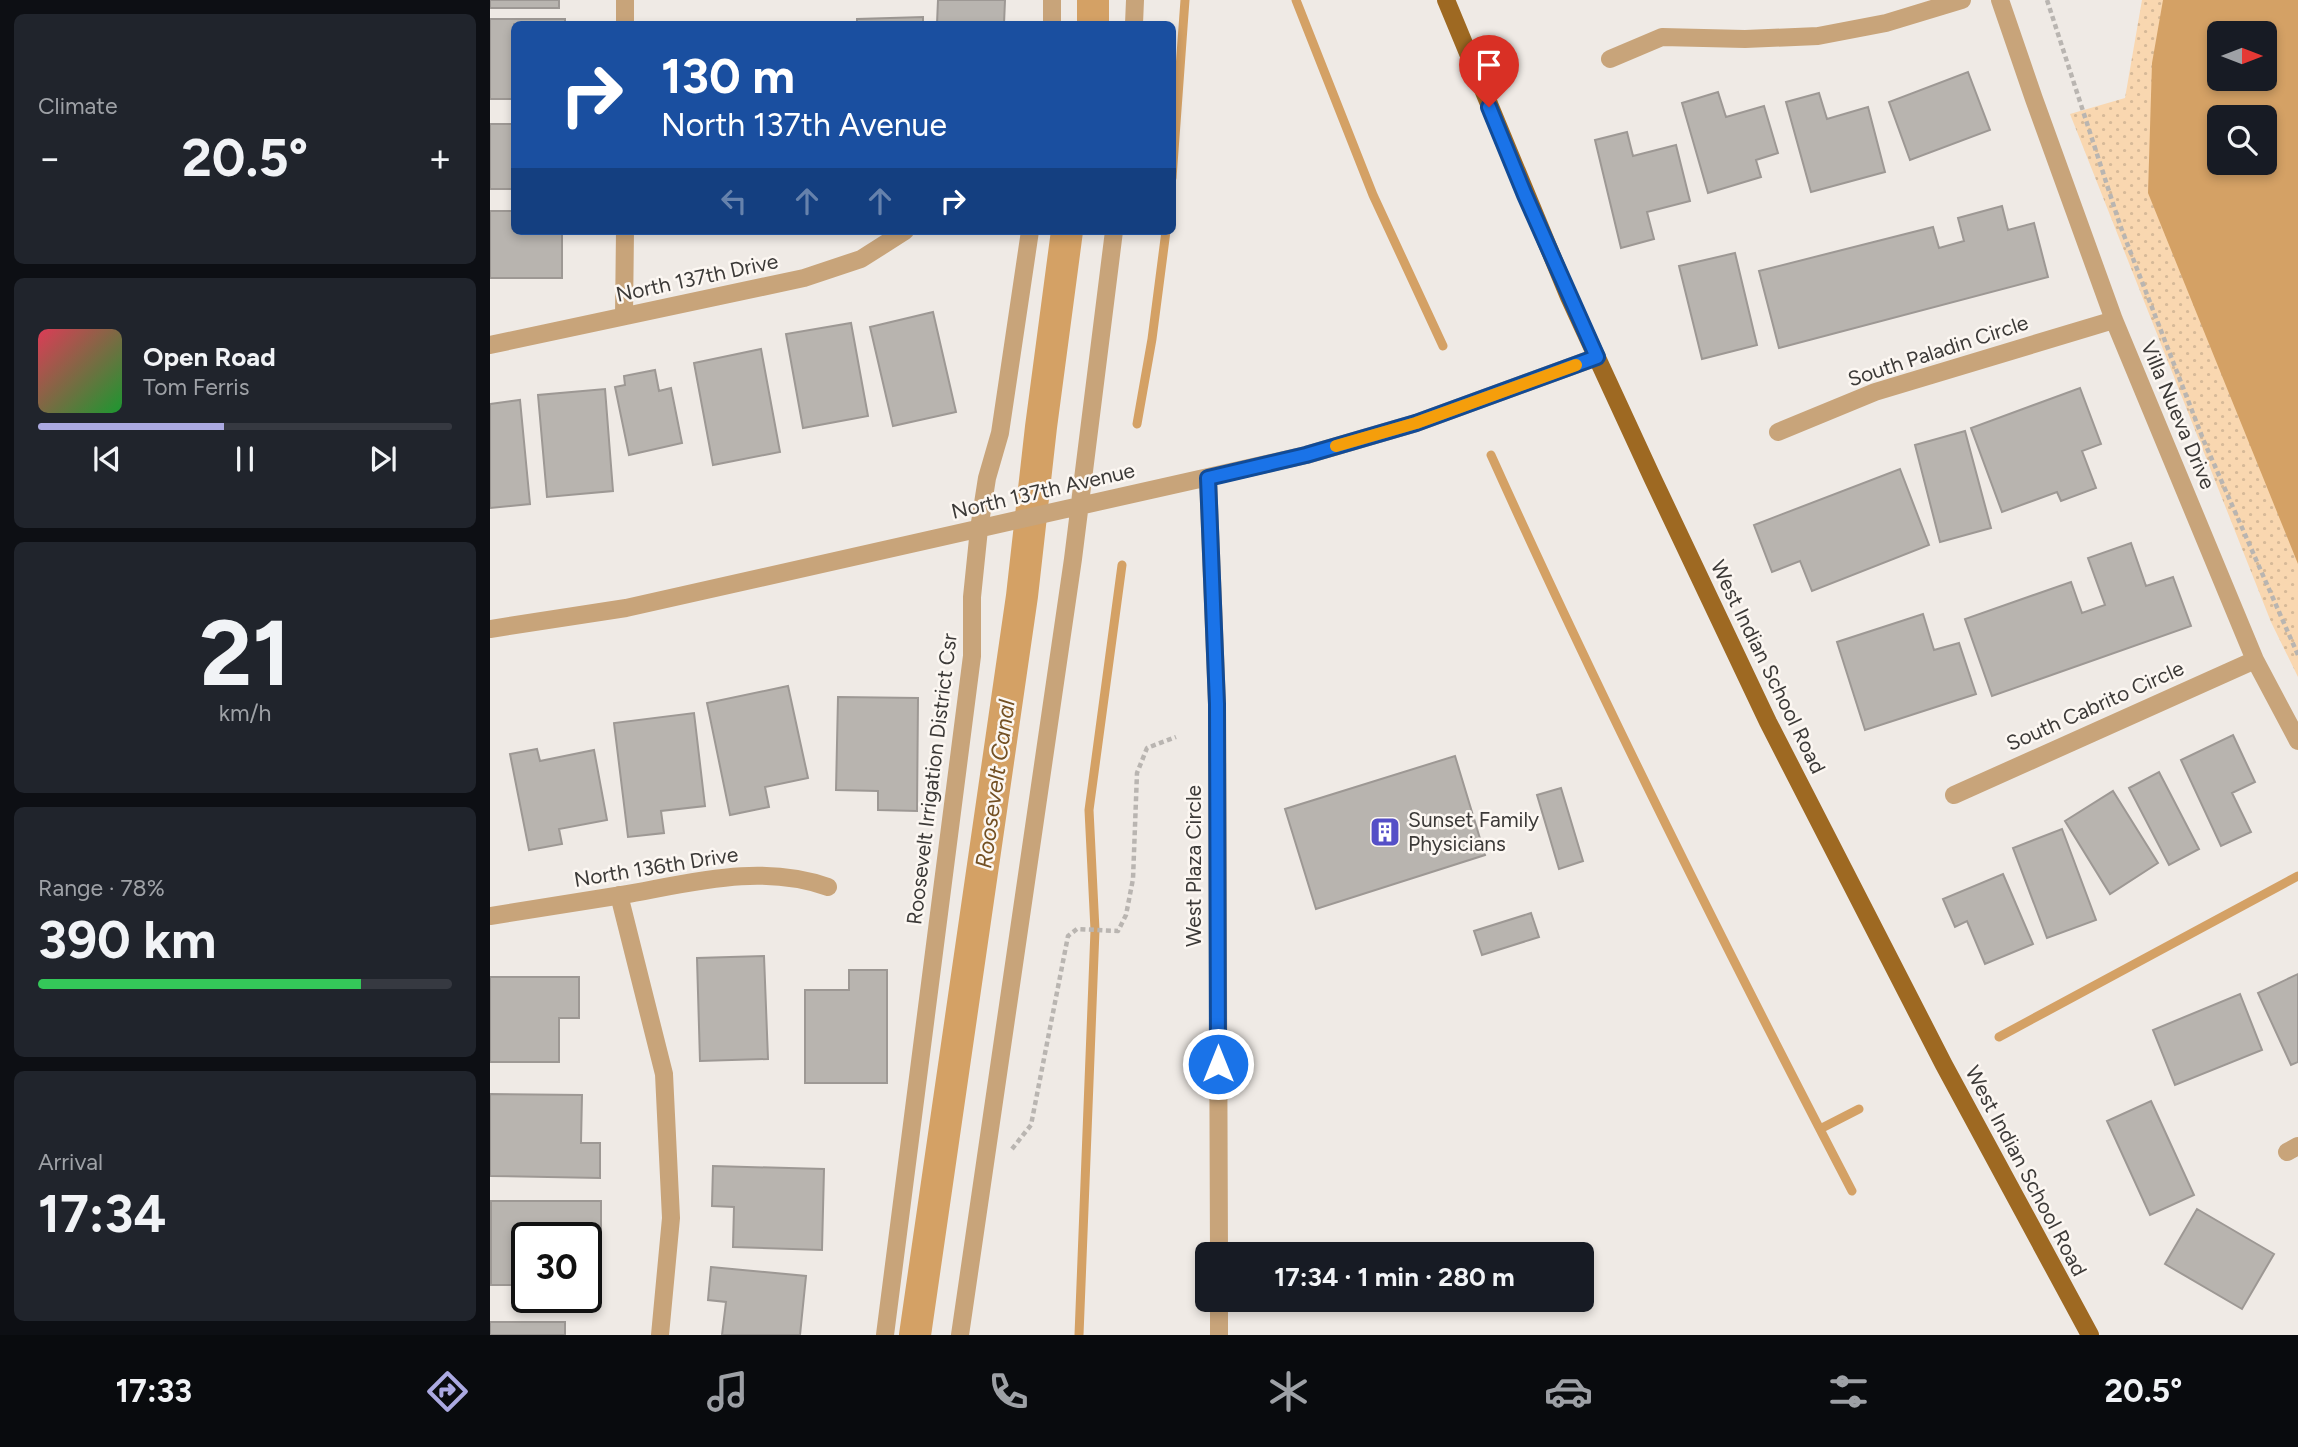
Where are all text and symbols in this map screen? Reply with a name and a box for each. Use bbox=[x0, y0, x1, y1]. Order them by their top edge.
north arrow bbox=[2207, 21, 2277, 91]
map controls bbox=[2207, 21, 2277, 175]
pin bbox=[1459, 35, 1519, 107]
text: 130 m bbox=[661, 46, 795, 105]
icon: arrive bbox=[1470, 46, 1508, 84]
icon: right bbox=[546, 49, 637, 140]
text: Climate bbox=[38, 92, 117, 120]
button: search bbox=[2207, 105, 2277, 175]
text: North 137th Avenue bbox=[661, 106, 947, 144]
text: 20.5° bbox=[182, 127, 308, 189]
text: − bbox=[38, 135, 62, 181]
text: + bbox=[428, 135, 452, 181]
icon: left bbox=[715, 182, 753, 220]
icon: ahead bbox=[788, 182, 826, 220]
icon: ahead bbox=[861, 182, 899, 220]
icon: right bbox=[934, 182, 972, 220]
street label: North 137th Drive bbox=[614, 248, 780, 307]
street label: South Paladin Circle bbox=[1844, 310, 2031, 392]
street label: Villa Nueva Drive bbox=[2136, 337, 2221, 493]
text: Open Road bbox=[143, 341, 276, 373]
text: Tom Ferris bbox=[143, 373, 249, 401]
icon: previous bbox=[88, 440, 126, 478]
icon: pause bbox=[226, 440, 264, 478]
icon: next bbox=[364, 440, 402, 478]
street label: North 137th Avenue bbox=[949, 457, 1137, 524]
street label: West Indian School Road bbox=[1706, 556, 1831, 778]
text: 21 bbox=[199, 599, 291, 708]
street label: Roosevelt Irrigation District Csr bbox=[901, 632, 962, 926]
street label: South Cabrito Circle bbox=[2002, 655, 2187, 756]
water label: Roosevelt Canal bbox=[969, 697, 1021, 870]
text: km/h bbox=[219, 699, 271, 727]
street label: West Plaza Circle bbox=[1181, 785, 1206, 947]
place label: Sunset Family Physicians bbox=[1408, 807, 1539, 856]
building icon: Sunset Family Physicians bbox=[1368, 815, 1402, 849]
street label: North 136th Drive bbox=[572, 841, 740, 892]
text: Range · 78% bbox=[38, 874, 165, 902]
text: 390 km bbox=[38, 909, 216, 971]
position arrow bbox=[1181, 1027, 1255, 1101]
street label: West Indian School Road bbox=[1960, 1061, 2092, 1280]
text: Arrival bbox=[38, 1148, 103, 1176]
text: 17:34 bbox=[38, 1183, 166, 1245]
speed limit sign: 30 bbox=[511, 1222, 602, 1313]
text: 17:34 · 1 min · 280 m bbox=[1274, 1261, 1515, 1293]
icon: directions bbox=[423, 1367, 472, 1416]
icon: music bbox=[703, 1367, 752, 1416]
icon: phone bbox=[984, 1367, 1033, 1416]
icon: climate bbox=[1264, 1367, 1313, 1416]
icon: car bbox=[1544, 1367, 1593, 1416]
icon: filters bbox=[1824, 1367, 1873, 1416]
text: 17:33 bbox=[116, 1372, 192, 1410]
text: 20.5° bbox=[2104, 1372, 2182, 1410]

